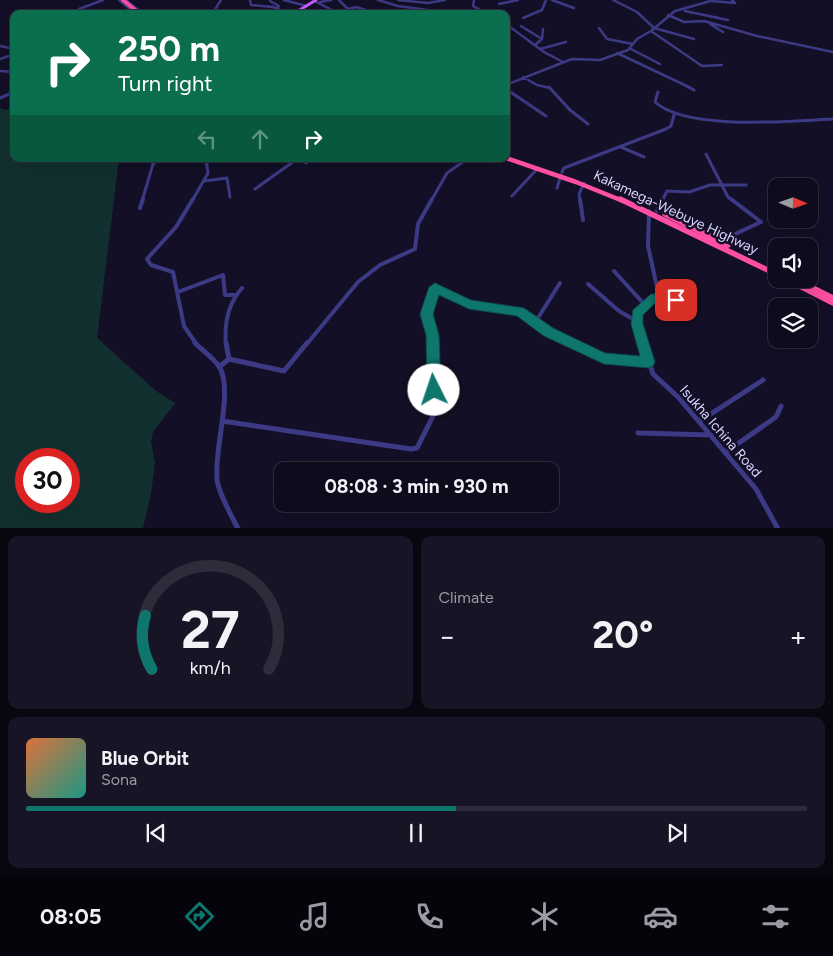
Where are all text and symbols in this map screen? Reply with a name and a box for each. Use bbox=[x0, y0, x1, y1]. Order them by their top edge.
text: 250 m bbox=[118, 28, 220, 70]
icon: right bbox=[35, 30, 100, 95]
text: Turn right bbox=[118, 70, 213, 97]
icon: left bbox=[193, 125, 221, 153]
icon: ahead bbox=[246, 125, 274, 153]
icon: right bbox=[299, 125, 327, 153]
street label: Kakamega-Webuye Highway bbox=[591, 167, 761, 258]
north arrow bbox=[768, 178, 818, 228]
map controls bbox=[768, 178, 818, 348]
button: sound bbox=[768, 238, 818, 288]
pin bbox=[655, 279, 697, 321]
icon: arrive bbox=[662, 286, 690, 314]
button: layers bbox=[768, 298, 818, 348]
position arrow bbox=[407, 363, 459, 415]
street label: Isukha Ichina Road bbox=[676, 382, 765, 481]
speed limit sign: 30 bbox=[15, 448, 80, 513]
text: 08:08 · 3 min · 930 m bbox=[325, 475, 508, 498]
text: Climate bbox=[439, 588, 494, 607]
text: 27 bbox=[181, 599, 240, 661]
text: 20° bbox=[592, 612, 653, 658]
text: − bbox=[439, 619, 456, 653]
text: + bbox=[790, 619, 807, 653]
text: km/h bbox=[190, 657, 231, 678]
text: Blue Orbit bbox=[101, 747, 189, 770]
text: Sona bbox=[101, 770, 137, 789]
icon: previous bbox=[142, 819, 170, 847]
icon: pause bbox=[402, 819, 430, 847]
icon: next bbox=[663, 819, 691, 847]
icon: directions bbox=[182, 899, 217, 934]
icon: music bbox=[297, 899, 332, 934]
icon: phone bbox=[412, 899, 447, 934]
icon: climate bbox=[527, 899, 562, 934]
icon: car bbox=[643, 899, 678, 934]
icon: filters bbox=[758, 899, 793, 934]
text: 08:05 bbox=[40, 903, 102, 930]

